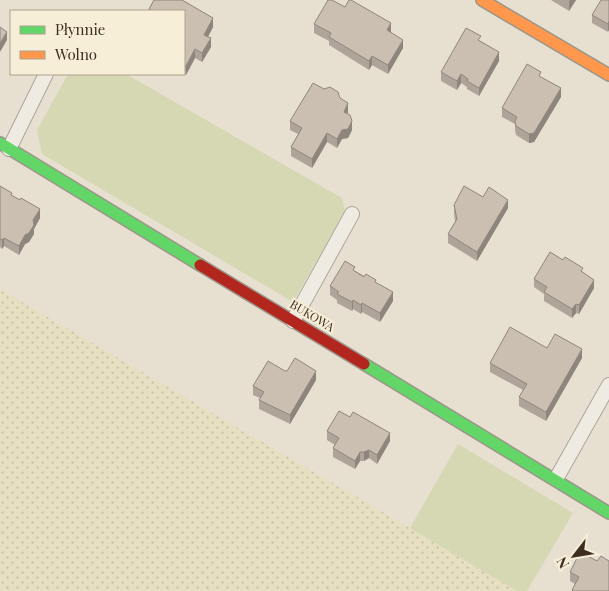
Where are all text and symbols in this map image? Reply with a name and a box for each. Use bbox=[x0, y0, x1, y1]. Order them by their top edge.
legend bbox=[10, 10, 185, 75]
text: Płynnie bbox=[55, 19, 105, 39]
text: Wolno bbox=[54, 44, 97, 64]
street label: BUKOWA bbox=[287, 296, 338, 335]
north arrow bbox=[549, 531, 599, 581]
text: N bbox=[552, 554, 573, 572]

